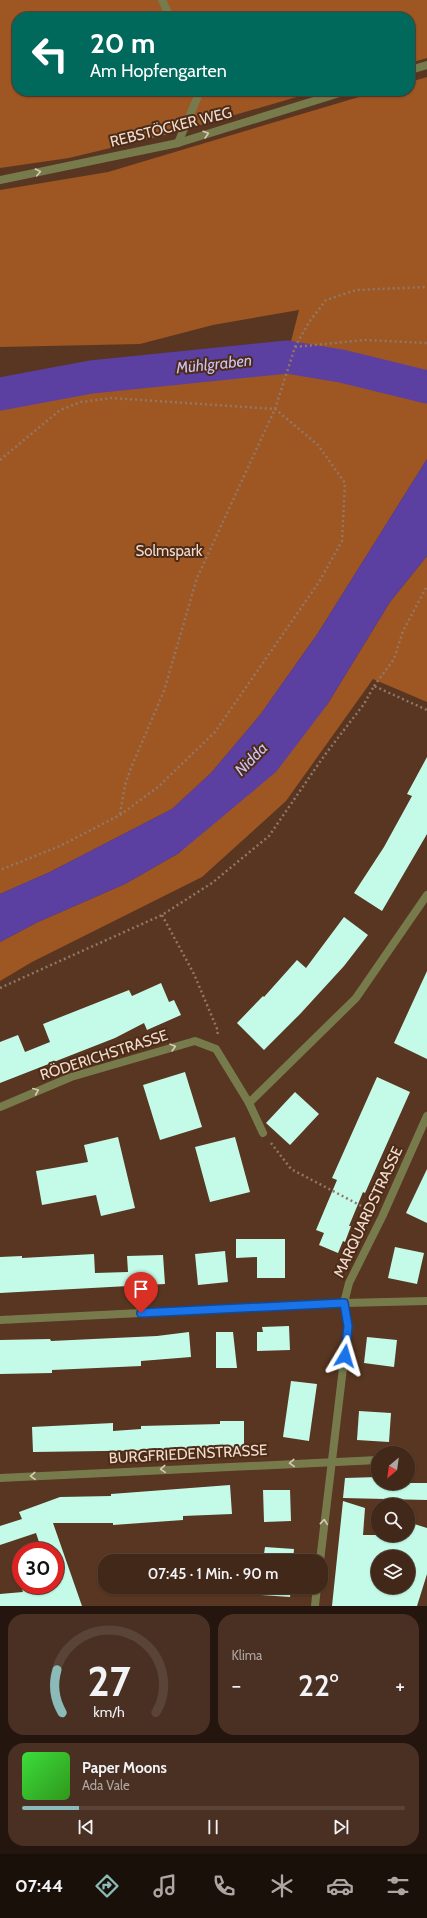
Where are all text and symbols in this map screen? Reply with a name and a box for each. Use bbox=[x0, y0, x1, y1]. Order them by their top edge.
text: 20 m bbox=[90, 26, 155, 60]
icon: left bbox=[24, 28, 76, 80]
text: Am Hopfengarten bbox=[90, 60, 227, 82]
street label: REBSTÖCKER WEG bbox=[108, 103, 234, 151]
one-way arrow bbox=[202, 130, 209, 139]
one-way arrow bbox=[35, 169, 41, 177]
water label: Mühlgraben bbox=[174, 351, 253, 378]
park label: Solmspark bbox=[136, 542, 203, 560]
water label: Nidda bbox=[231, 738, 271, 780]
street label: RÖDERICHSTRASSE bbox=[38, 1026, 170, 1084]
one-way arrow bbox=[169, 1043, 176, 1052]
one-way arrow bbox=[32, 1088, 39, 1096]
street label: MARQUARDSTRASSE bbox=[330, 1144, 406, 1280]
pin bbox=[124, 1272, 158, 1313]
icon: arrive bbox=[130, 1278, 152, 1300]
position arrow bbox=[324, 1335, 366, 1377]
street label: BURGFRIEDENSTRASSE bbox=[108, 1441, 268, 1467]
north arrow bbox=[371, 1446, 415, 1490]
map controls bbox=[371, 1446, 415, 1594]
one-way arrow bbox=[289, 1459, 295, 1467]
one-way arrow bbox=[160, 1465, 166, 1474]
one-way arrow bbox=[30, 1472, 36, 1480]
button: search bbox=[371, 1498, 415, 1542]
one-way arrow bbox=[320, 1519, 329, 1525]
speed limit sign: 30 bbox=[12, 1542, 64, 1594]
button: layers bbox=[371, 1550, 415, 1594]
text: 07:45 · 1 Min. · 90 m bbox=[148, 1565, 278, 1583]
text: Klima bbox=[232, 1647, 262, 1663]
text: 27 bbox=[87, 1655, 130, 1705]
text: 22° bbox=[298, 1667, 338, 1704]
text: − bbox=[232, 1672, 241, 1699]
text: + bbox=[395, 1672, 405, 1699]
text: km/h bbox=[93, 1702, 124, 1720]
text: Paper Moons bbox=[82, 1759, 167, 1777]
text: Ada Vale bbox=[82, 1777, 130, 1793]
icon: previous bbox=[75, 1816, 97, 1838]
icon: pause bbox=[202, 1816, 224, 1838]
icon: next bbox=[330, 1816, 352, 1838]
icon: directions bbox=[93, 1872, 121, 1900]
icon: music bbox=[151, 1872, 179, 1900]
icon: phone bbox=[210, 1872, 238, 1900]
icon: climate bbox=[268, 1872, 296, 1900]
icon: car bbox=[326, 1872, 354, 1900]
icon: filters bbox=[384, 1872, 412, 1900]
text: 07:44 bbox=[15, 1875, 63, 1897]

